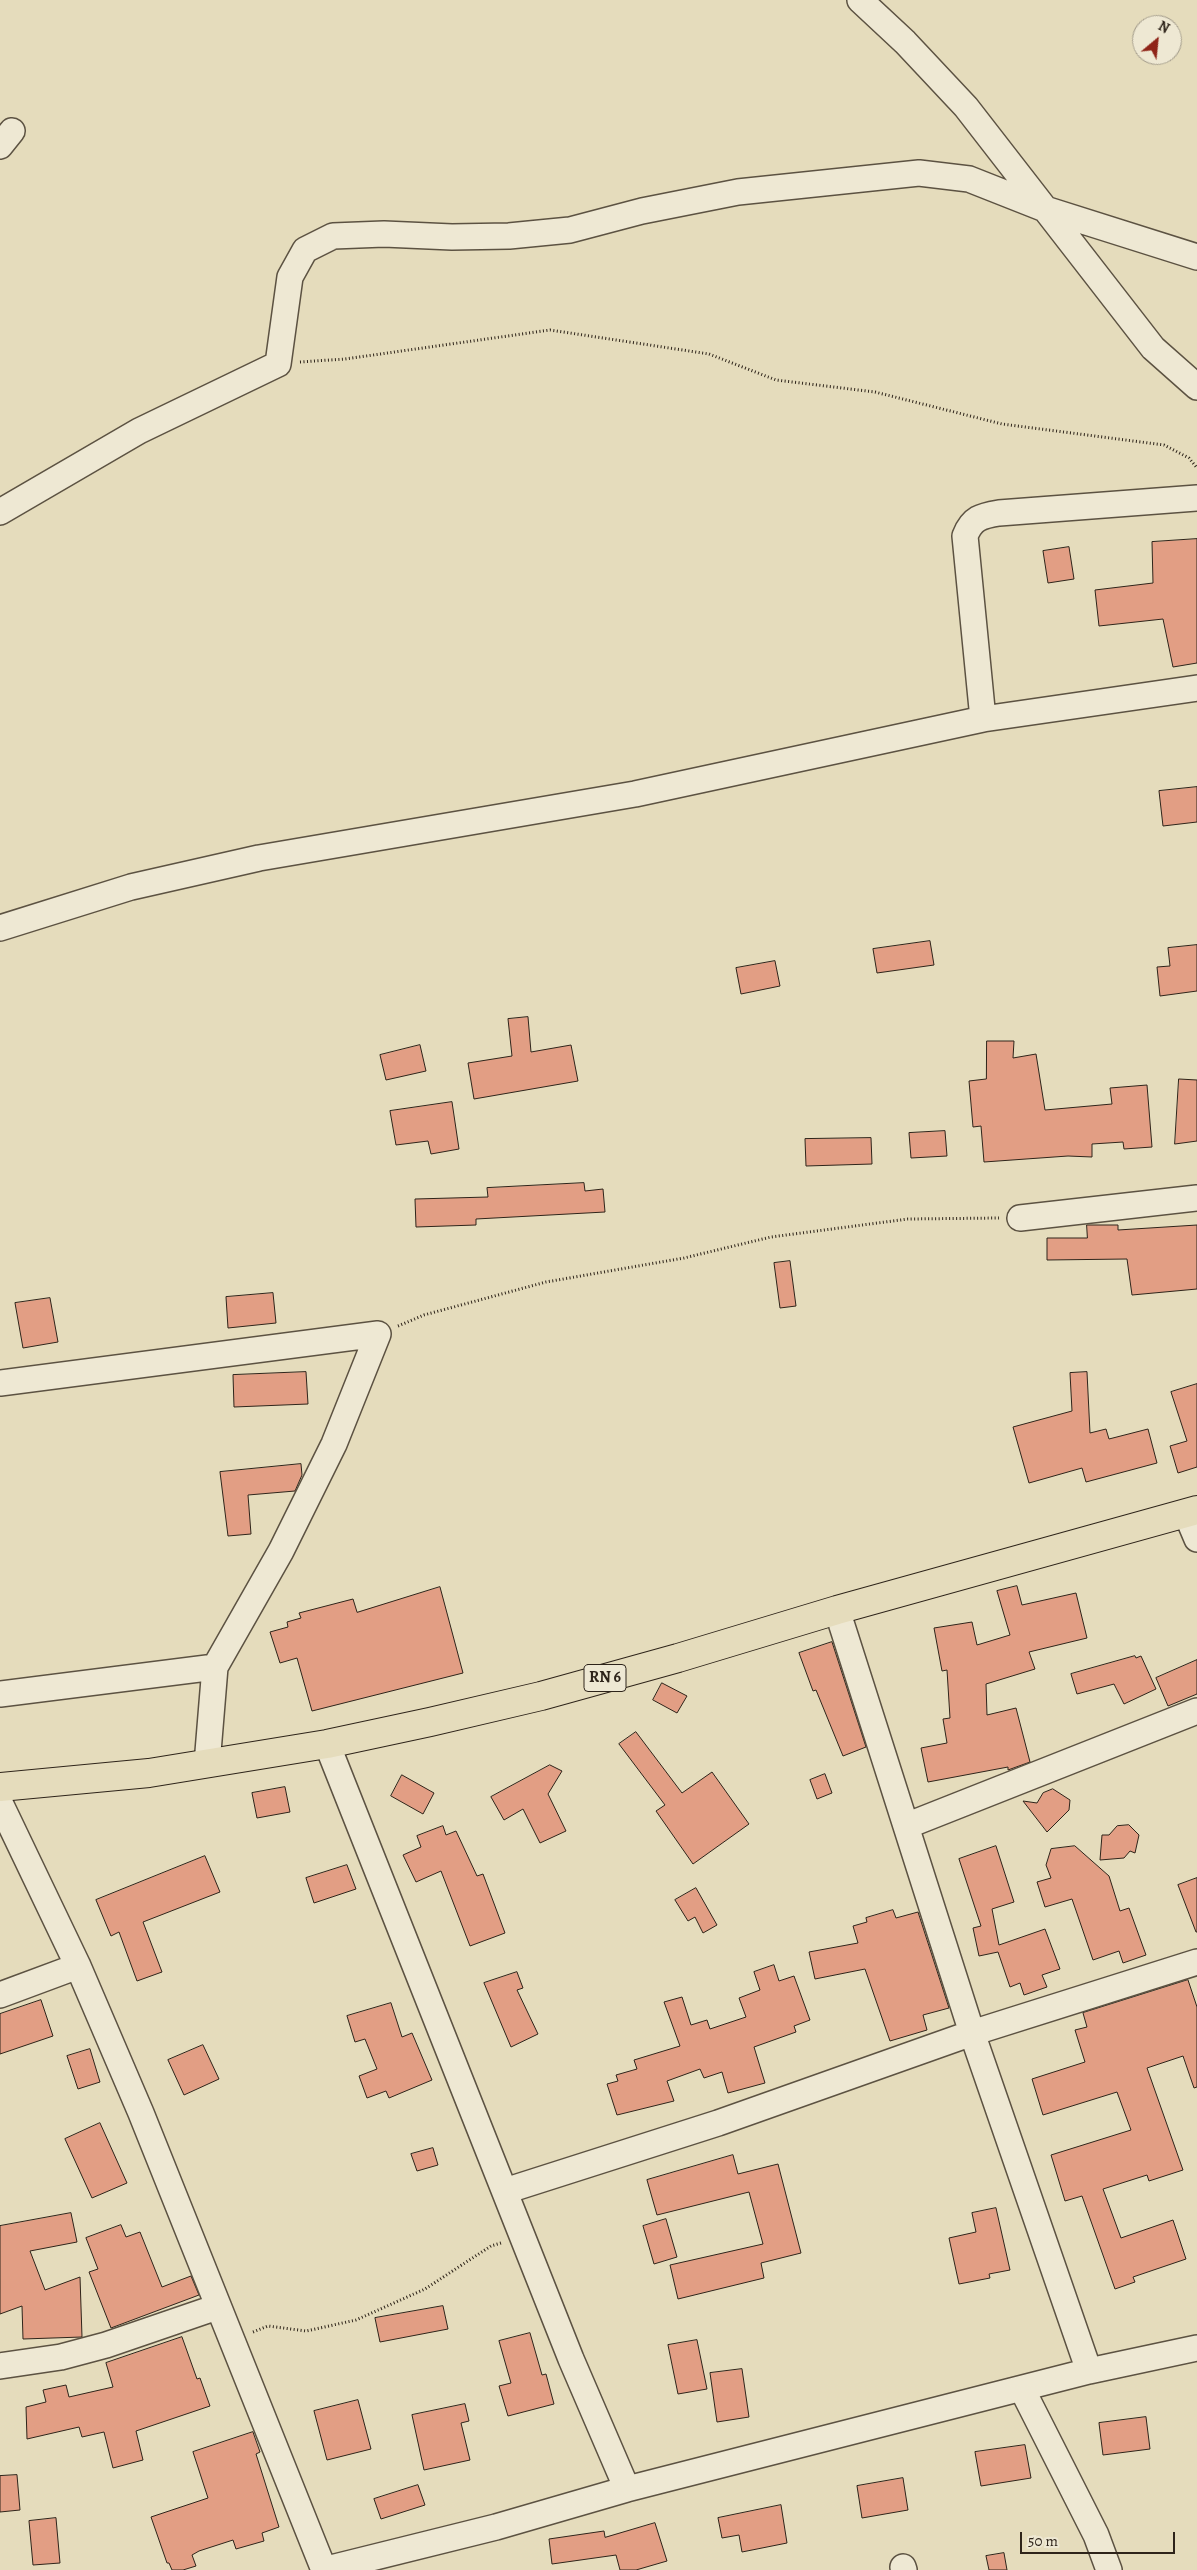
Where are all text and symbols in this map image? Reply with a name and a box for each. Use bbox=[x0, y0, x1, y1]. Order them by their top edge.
north arrow bbox=[1132, 15, 1182, 65]
text: N bbox=[1155, 16, 1173, 38]
road number: RN 6 bbox=[584, 1665, 626, 1692]
scale bar bbox=[1022, 2522, 1177, 2554]
text: 50 m bbox=[1028, 2531, 1058, 2551]

